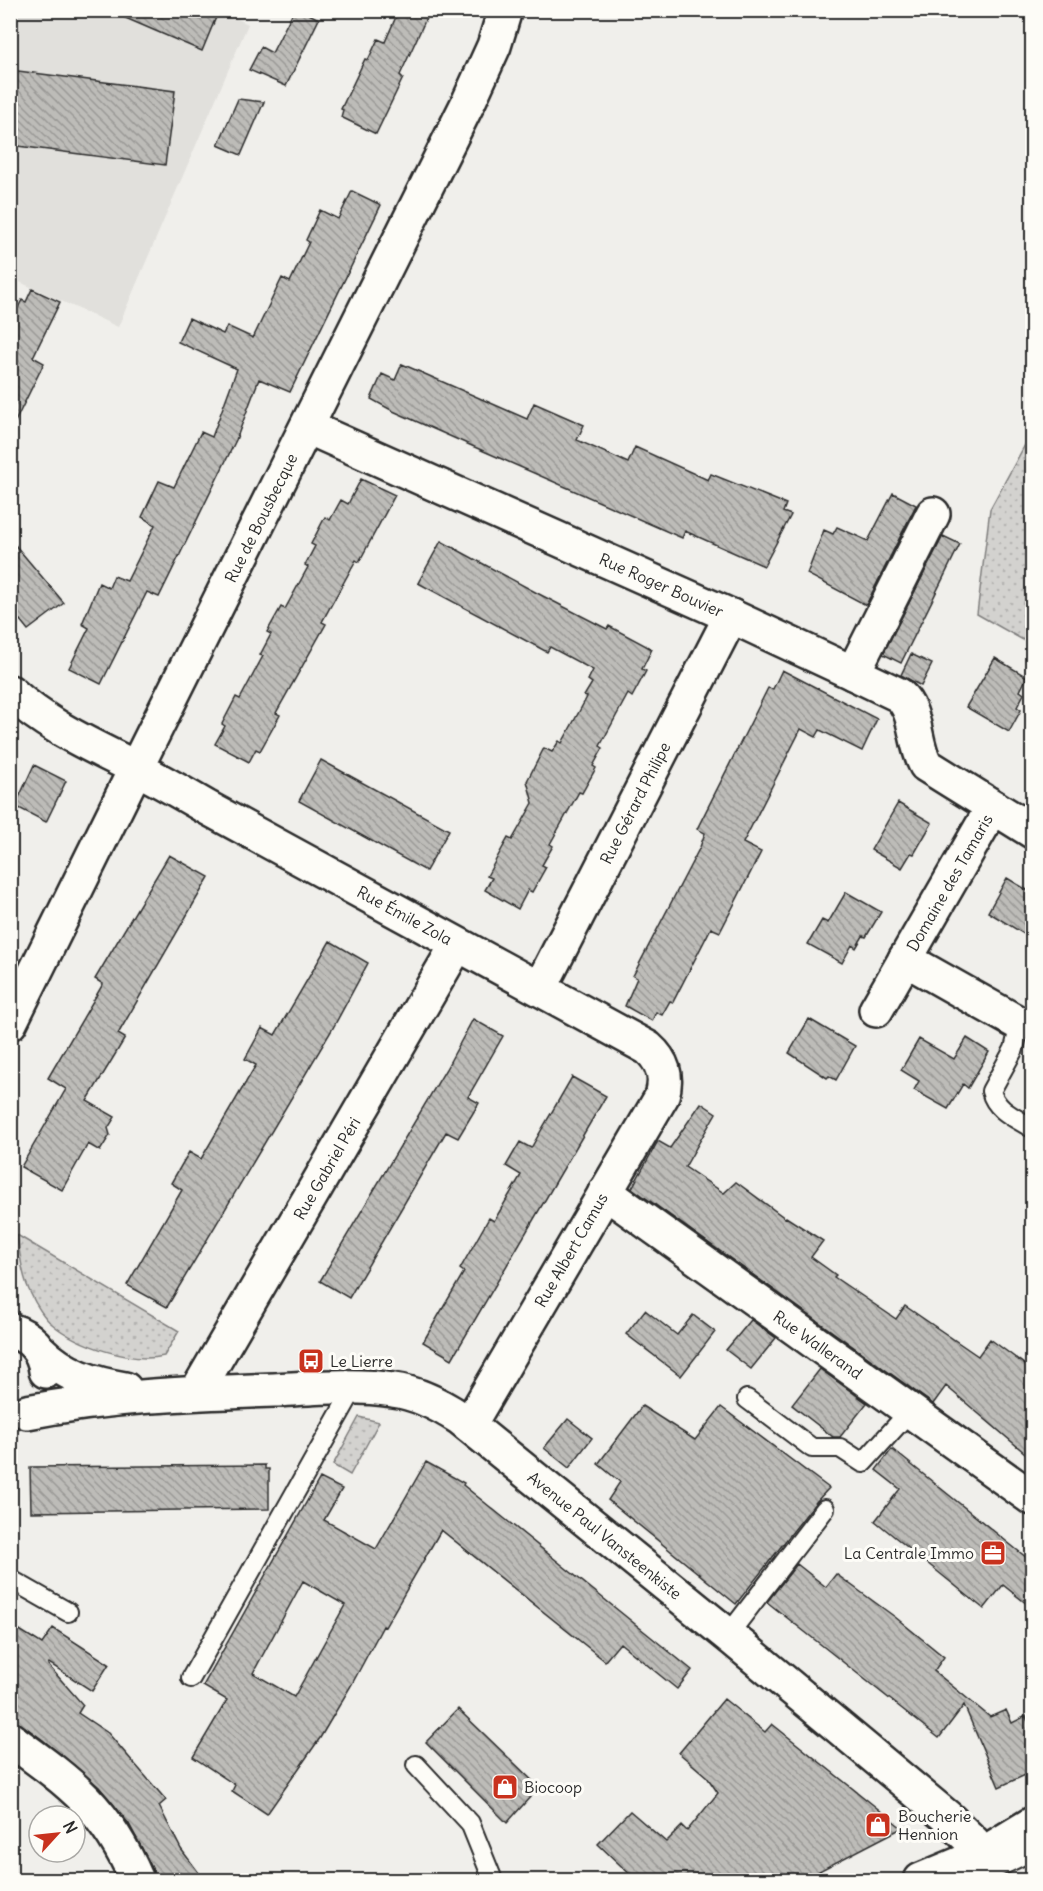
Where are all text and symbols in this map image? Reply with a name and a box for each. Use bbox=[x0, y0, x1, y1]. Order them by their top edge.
street label: Rue de Bousbecque bbox=[220, 450, 302, 586]
street label: Rue Roger Bouvier bbox=[596, 549, 727, 622]
street label: Rue Gérard Philipe bbox=[595, 739, 675, 867]
street label: Domaine des Tamaris bbox=[902, 811, 997, 955]
street label: Rue Émile Zola bbox=[354, 881, 456, 949]
street label: Rue Gabriel Péri bbox=[289, 1114, 365, 1223]
street label: Rue Albert Camus bbox=[530, 1189, 612, 1311]
street label: Rue Wallerand bbox=[769, 1306, 866, 1383]
bus stop icon: Le Lierre bbox=[296, 1346, 326, 1376]
place label: Le Lierre bbox=[330, 1351, 393, 1371]
street label: Avenue Paul Vansteenkiste bbox=[524, 1467, 686, 1604]
office icon: La Centrale Immo bbox=[978, 1538, 1008, 1568]
place label: La Centrale Immo bbox=[844, 1543, 974, 1563]
shop icon: Biocoop bbox=[490, 1772, 520, 1802]
place label: Biocoop bbox=[524, 1777, 582, 1797]
north arrow bbox=[27, 1804, 87, 1864]
place label: Boucherie Hennion bbox=[898, 1806, 971, 1844]
shop icon: Boucherie Hennion bbox=[863, 1810, 893, 1840]
text: N bbox=[59, 1818, 82, 1837]

